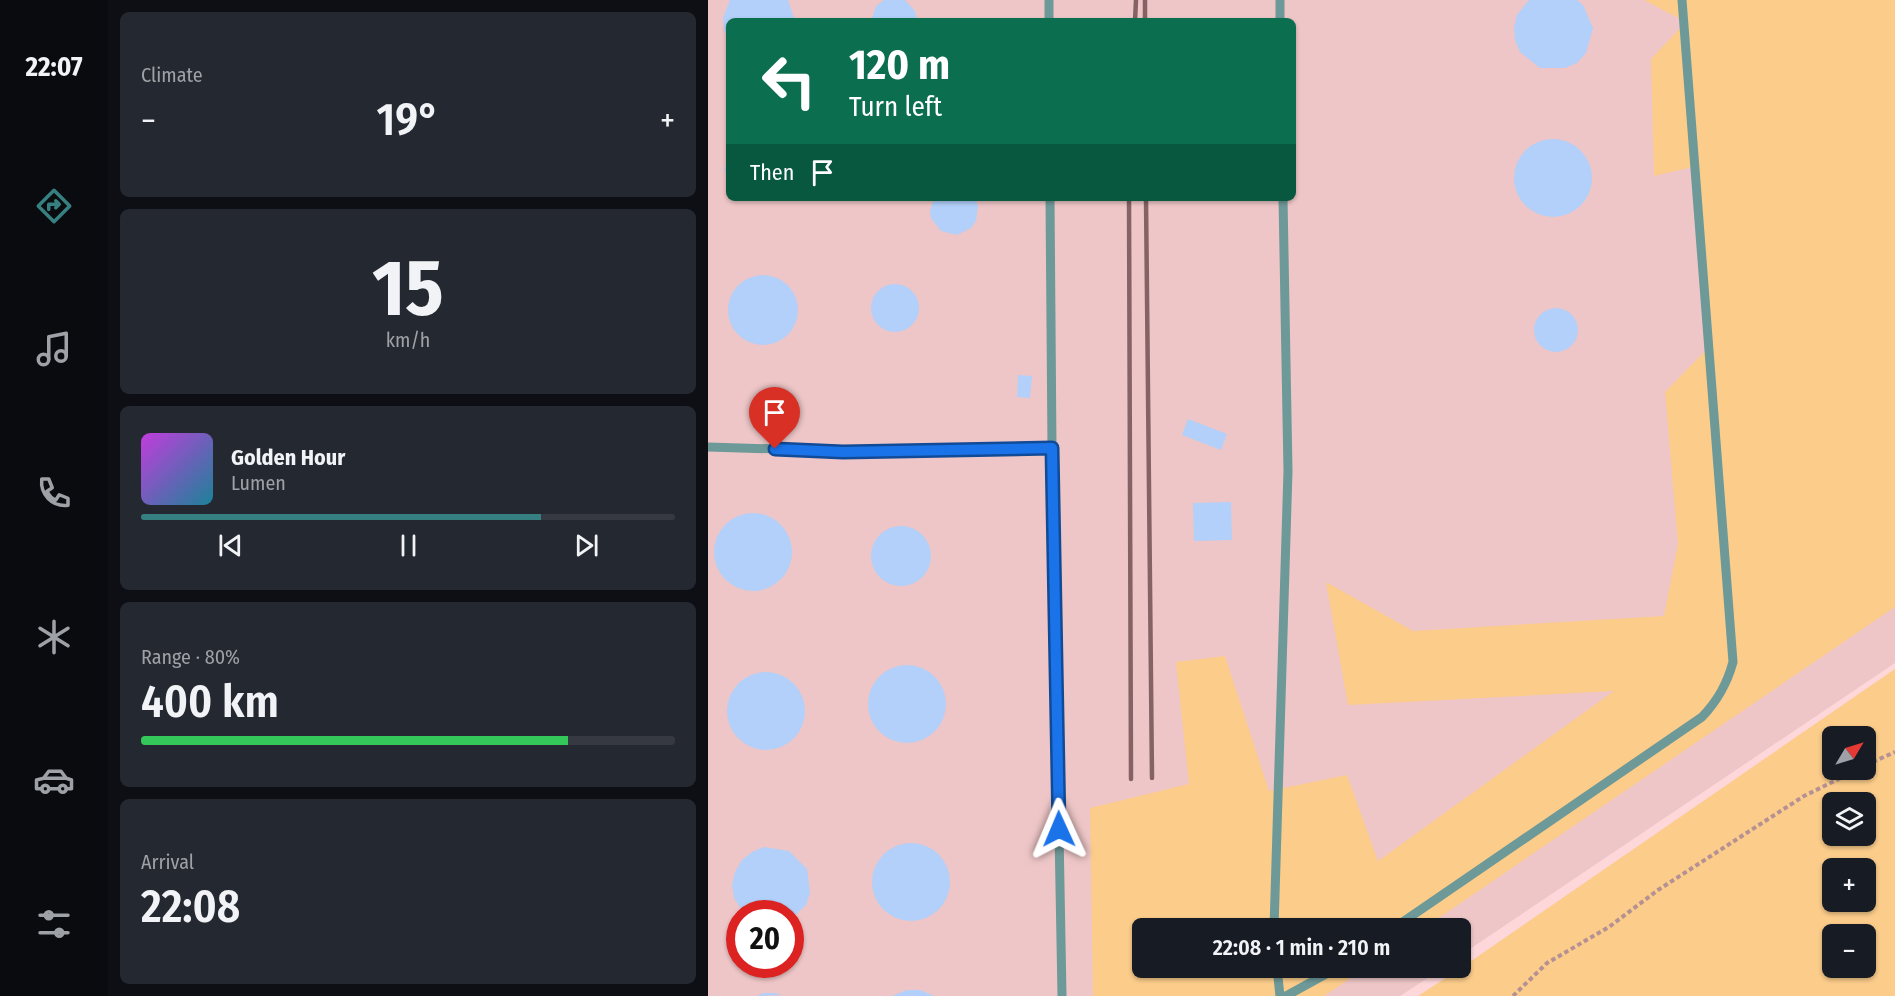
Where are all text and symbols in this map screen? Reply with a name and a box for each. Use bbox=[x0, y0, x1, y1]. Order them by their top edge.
text: 120 m bbox=[849, 40, 950, 90]
icon: left bbox=[750, 42, 828, 120]
text: 22:07 bbox=[26, 51, 82, 83]
text: Climate bbox=[141, 63, 203, 87]
text: Turn left bbox=[849, 91, 942, 123]
text: 19° bbox=[377, 93, 439, 147]
text: − bbox=[141, 101, 156, 141]
text: + bbox=[660, 101, 675, 141]
icon: arrive bbox=[806, 156, 839, 189]
text: Then bbox=[750, 159, 794, 186]
icon: directions bbox=[33, 185, 75, 227]
text: 15 bbox=[372, 242, 444, 336]
icon: music bbox=[33, 328, 75, 370]
text: km/h bbox=[386, 328, 430, 352]
pin bbox=[749, 387, 800, 449]
icon: arrive bbox=[758, 396, 791, 429]
text: Golden Hour bbox=[231, 444, 345, 471]
text: Lumen bbox=[231, 471, 286, 495]
icon: phone bbox=[33, 472, 75, 514]
icon: previous bbox=[214, 529, 247, 562]
icon: pause bbox=[392, 529, 425, 562]
icon: next bbox=[570, 529, 603, 562]
icon: climate bbox=[33, 616, 75, 658]
text: Range · 80% bbox=[141, 645, 240, 669]
text: 400 km bbox=[141, 675, 279, 729]
north arrow bbox=[1822, 726, 1876, 780]
map controls bbox=[1822, 726, 1876, 978]
icon: car bbox=[33, 759, 75, 801]
button: layers bbox=[1822, 792, 1876, 846]
position arrow bbox=[1027, 797, 1091, 861]
text: Arrival bbox=[141, 850, 194, 874]
button: + bbox=[1822, 858, 1876, 912]
text: 22:08 bbox=[141, 880, 240, 934]
speed limit sign: 20 bbox=[726, 900, 804, 978]
icon: filters bbox=[33, 903, 75, 945]
button: − bbox=[1822, 924, 1876, 978]
text: 22:08 · 1 min · 210 m bbox=[1213, 934, 1390, 961]

